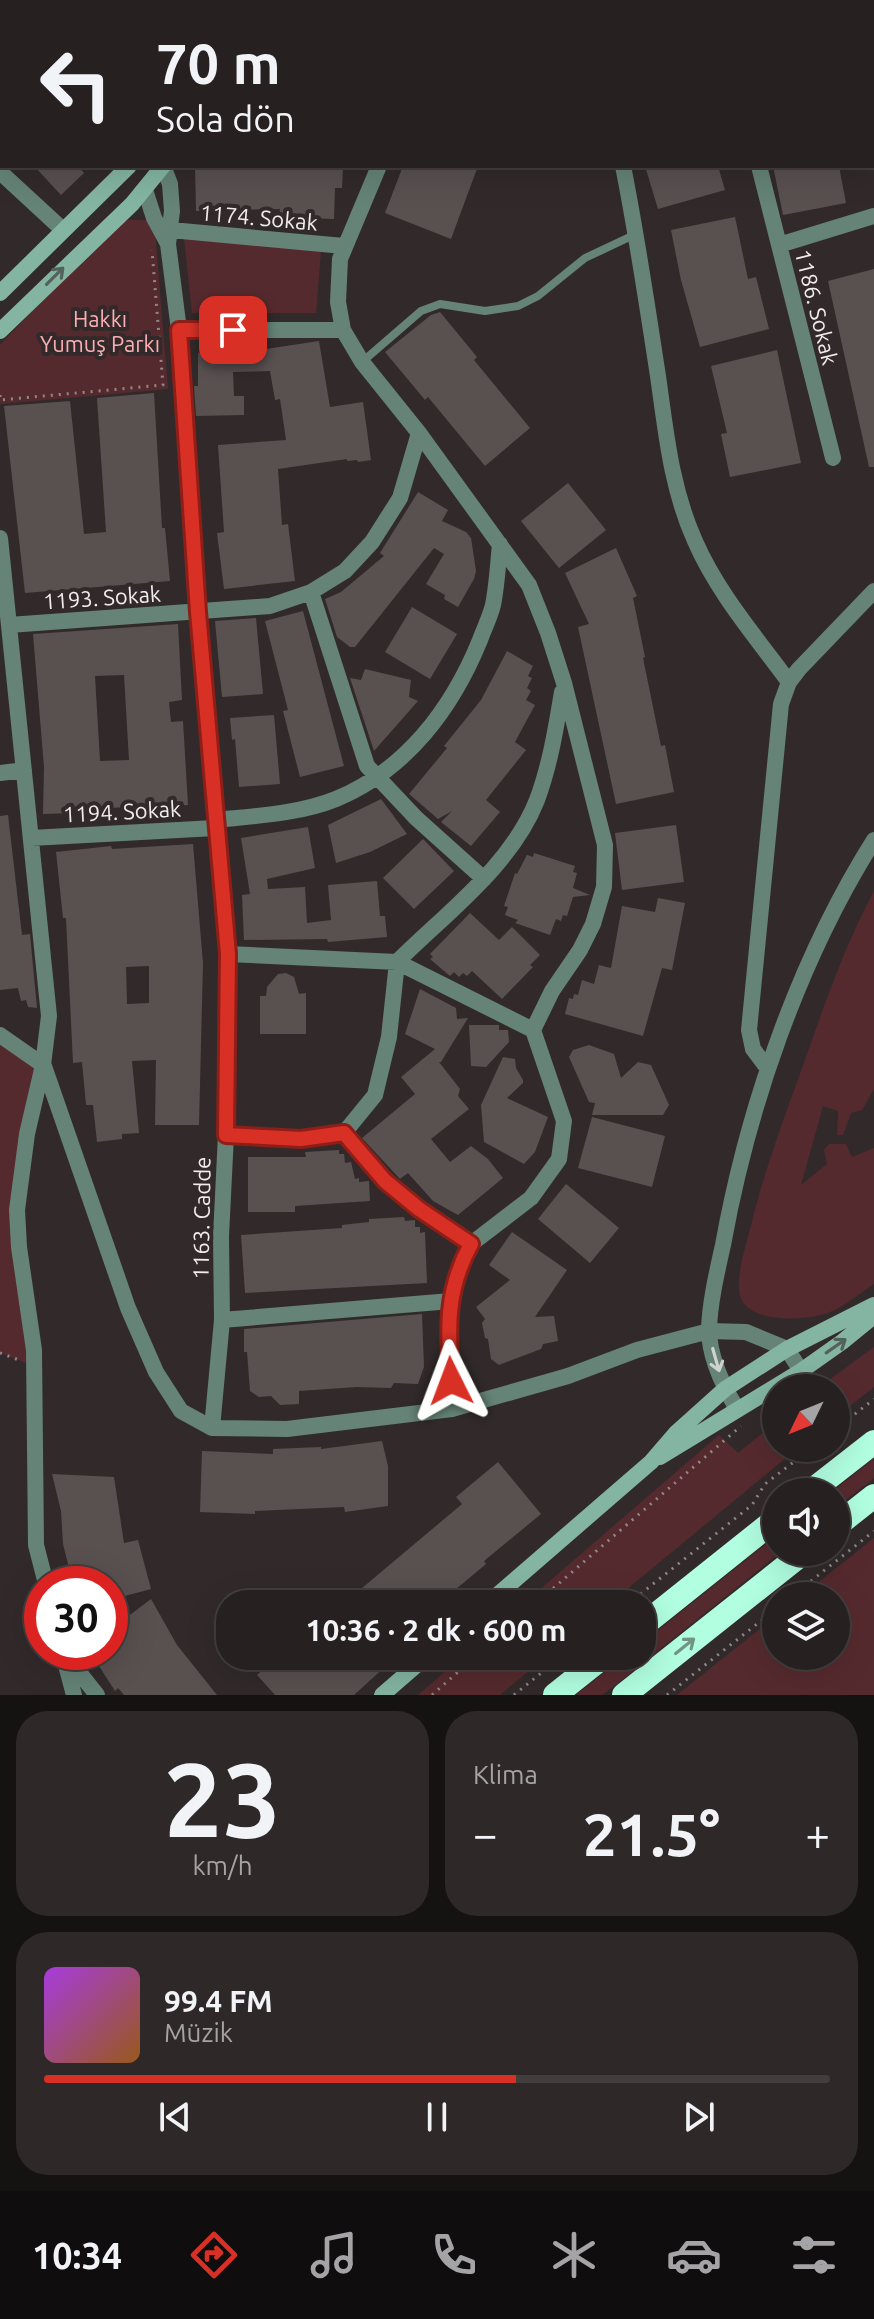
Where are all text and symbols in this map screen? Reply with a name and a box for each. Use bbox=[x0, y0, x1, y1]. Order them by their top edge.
icon: left bbox=[24, 32, 128, 136]
text: 70 m bbox=[156, 32, 281, 95]
text: Sola dön bbox=[156, 98, 295, 139]
street label: 1174. Sokak bbox=[199, 199, 319, 235]
street label: 1186. Sokak bbox=[791, 247, 843, 367]
one-way arrow bbox=[45, 267, 65, 286]
pin bbox=[199, 296, 267, 364]
park label: Hakkı Yumuş Parkı bbox=[40, 306, 160, 356]
icon: arrive bbox=[211, 308, 255, 352]
street label: 1193. Sokak bbox=[42, 580, 162, 614]
street label: 1194. Sokak bbox=[62, 795, 182, 827]
street label: 1163. Cadde bbox=[187, 1156, 215, 1280]
one-way arrow bbox=[824, 1338, 846, 1355]
position arrow bbox=[409, 1339, 493, 1423]
one-way arrow bbox=[709, 1347, 724, 1373]
north arrow bbox=[762, 1374, 850, 1462]
map controls bbox=[762, 1374, 850, 1670]
button: sound bbox=[762, 1478, 850, 1566]
speed limit sign: 30 bbox=[24, 1566, 128, 1670]
button: layers bbox=[762, 1582, 850, 1670]
text: 10:36 · 2 dk · 600 m bbox=[306, 1613, 566, 1647]
one-way arrow bbox=[674, 1638, 695, 1655]
text: 23 bbox=[164, 1740, 281, 1857]
text: Klima bbox=[473, 1760, 538, 1789]
text: 21.5° bbox=[583, 1800, 720, 1867]
text: − bbox=[473, 1809, 498, 1858]
text: + bbox=[805, 1809, 830, 1858]
text: km/h bbox=[192, 1851, 253, 1880]
text: 99.4 FM bbox=[164, 1984, 273, 2018]
text: Müzik bbox=[164, 2018, 233, 2047]
icon: previous bbox=[153, 2095, 197, 2139]
icon: pause bbox=[415, 2095, 459, 2139]
icon: next bbox=[677, 2095, 721, 2139]
icon: directions bbox=[186, 2227, 242, 2283]
icon: music bbox=[306, 2227, 362, 2283]
icon: phone bbox=[426, 2227, 482, 2283]
icon: climate bbox=[546, 2227, 602, 2283]
icon: car bbox=[666, 2227, 722, 2283]
icon: filters bbox=[786, 2227, 842, 2283]
text: 10:34 bbox=[32, 2235, 122, 2276]

